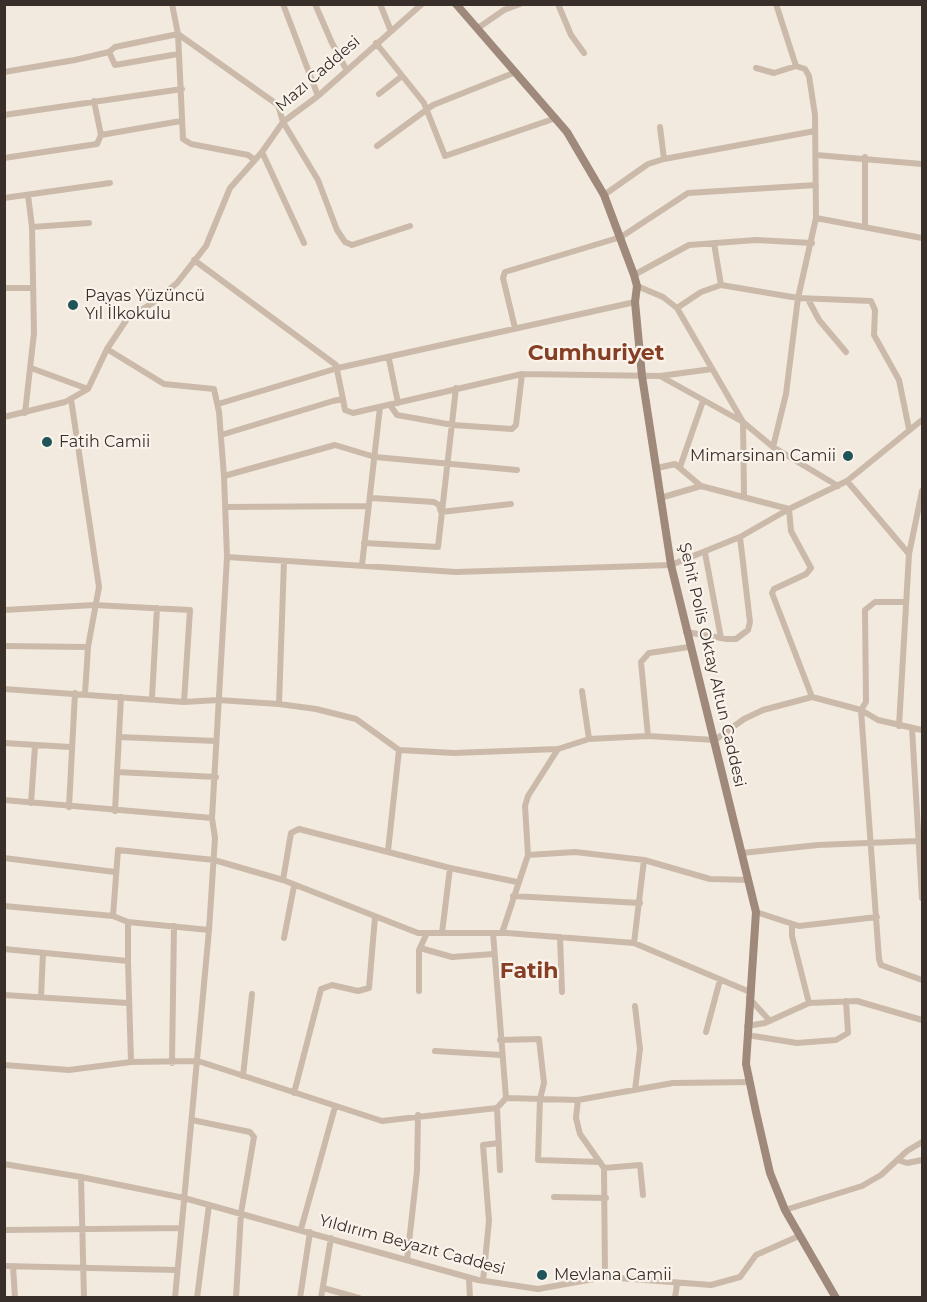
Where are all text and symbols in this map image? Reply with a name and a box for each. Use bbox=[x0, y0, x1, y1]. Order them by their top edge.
street label: Mazı Caddesi bbox=[272, 32, 364, 116]
place label: Payas Yüzüncü Yıl İlkokulu bbox=[85, 286, 205, 324]
marker: Payas Yüzüncü Yıl İlkokulu bbox=[66, 298, 80, 312]
district label: Cumhuriyet bbox=[528, 341, 664, 367]
place label: Fatih Camii bbox=[59, 432, 150, 452]
marker: Fatih Camii bbox=[40, 435, 54, 449]
place label: Mimarsinan Camii bbox=[690, 446, 836, 466]
marker: Mimarsinan Camii bbox=[841, 449, 855, 463]
street label: Şehit Polis Oktay Altun Caddesi bbox=[674, 541, 750, 789]
district label: Fatih bbox=[500, 959, 558, 985]
street label: Yıldırım Beyazıt Caddesi bbox=[317, 1211, 507, 1279]
place label: Mevlana Camii bbox=[554, 1265, 672, 1285]
marker: Mevlana Camii bbox=[535, 1268, 549, 1282]

